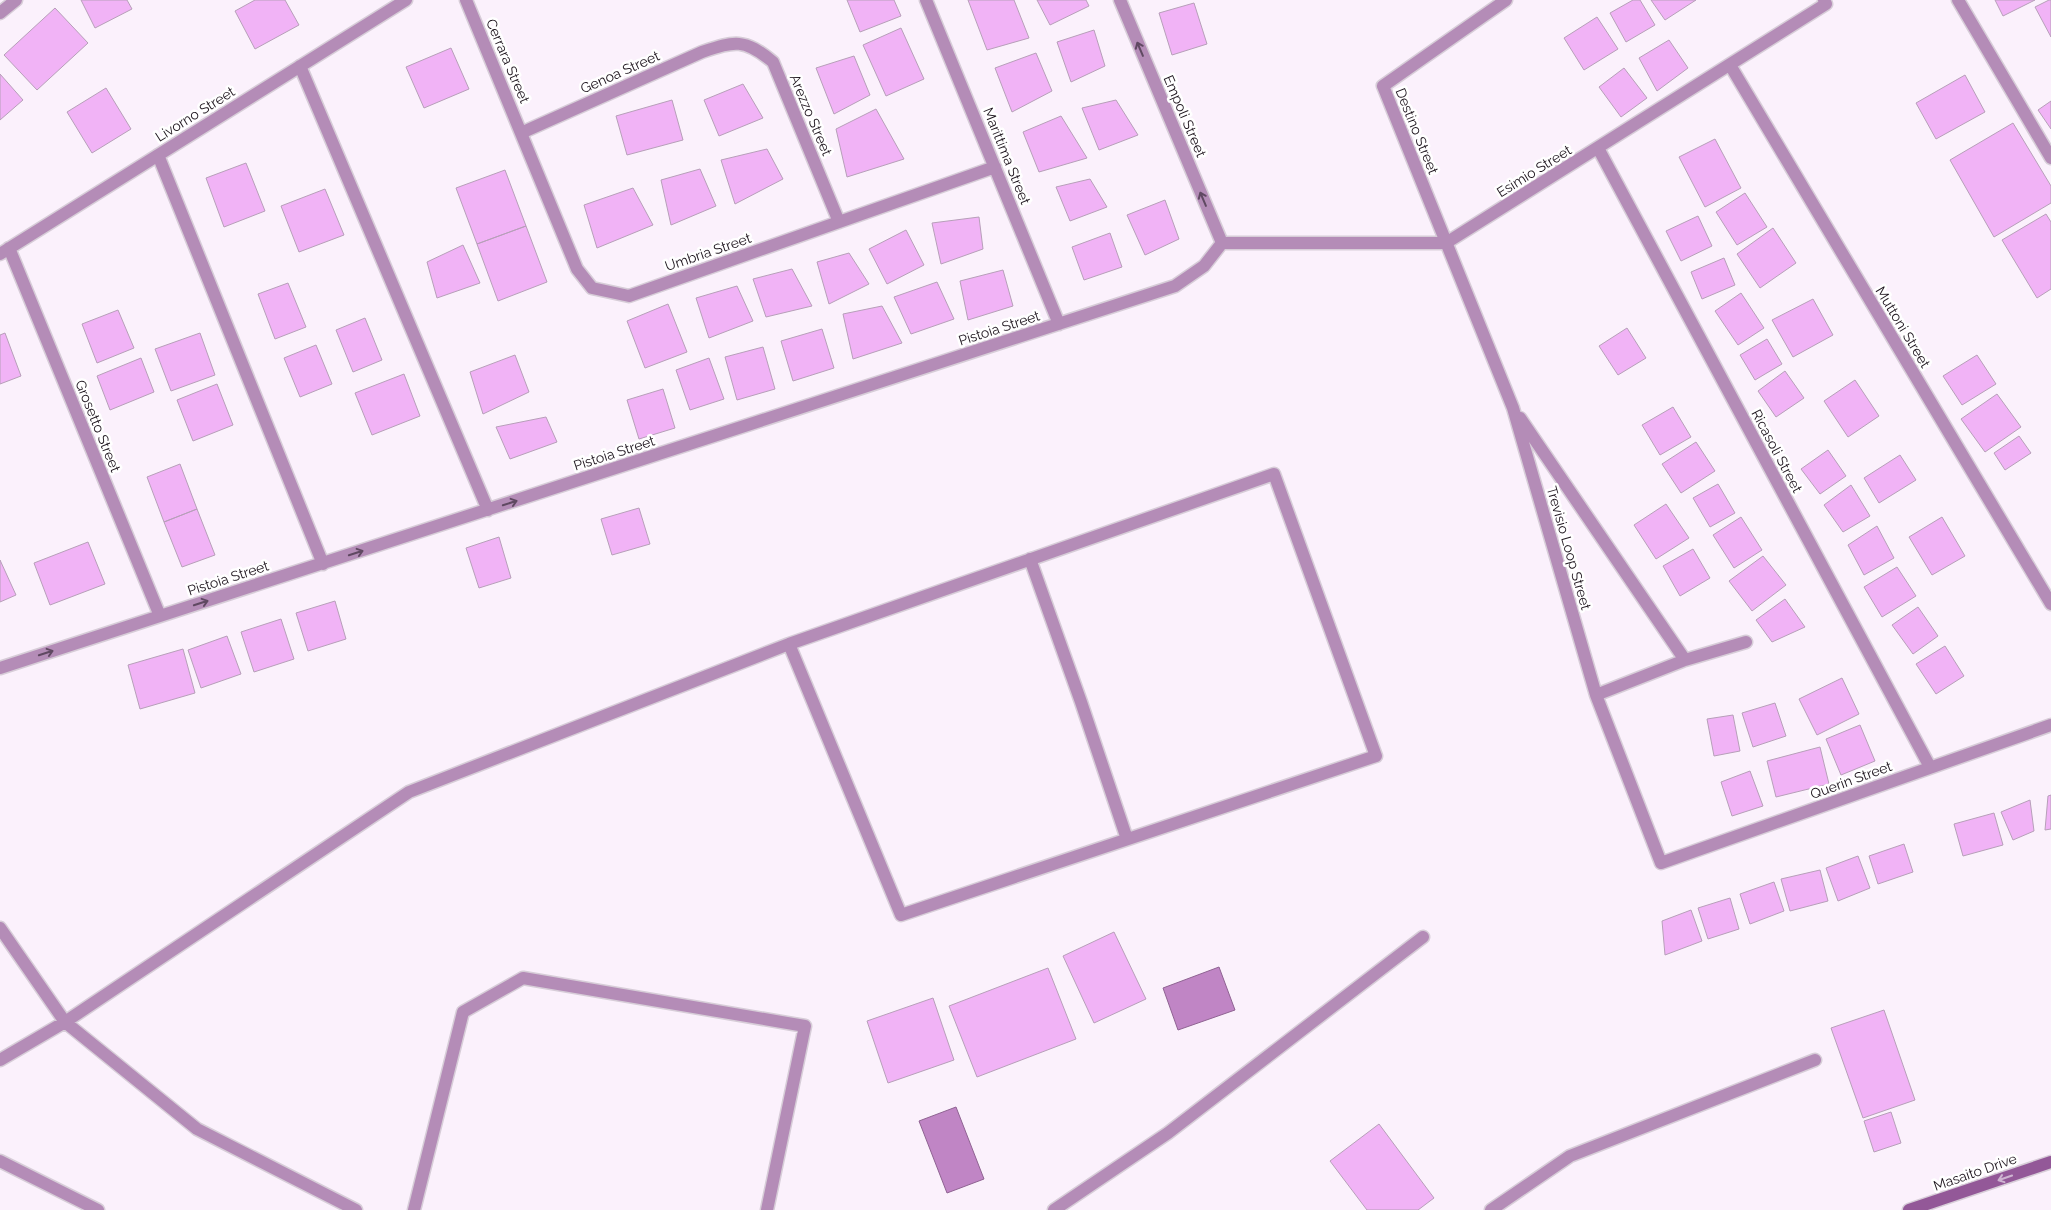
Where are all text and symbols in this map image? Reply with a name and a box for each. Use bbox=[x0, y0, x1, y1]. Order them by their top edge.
street label: Cerrara Street bbox=[483, 16, 533, 106]
one-way arrow bbox=[1135, 42, 1145, 57]
street label: Genoa Street bbox=[578, 47, 662, 97]
street label: Arezzo Street bbox=[787, 72, 835, 158]
street label: Empoli Street bbox=[1161, 73, 1210, 160]
street label: Livorno Street bbox=[152, 83, 238, 145]
street label: Destino Street bbox=[1392, 86, 1442, 177]
street label: Marittima Street bbox=[980, 105, 1034, 207]
street label: Esimio Street bbox=[1494, 142, 1575, 200]
one-way arrow bbox=[1198, 191, 1207, 206]
street label: Umbria Street bbox=[663, 230, 753, 274]
street label: Muttoni Street bbox=[1873, 284, 1934, 371]
street label: Pistoia Street bbox=[956, 307, 1042, 349]
street label: Grosetto Street bbox=[72, 378, 124, 475]
street label: Ricasoli Street bbox=[1748, 407, 1806, 496]
street label: Pistoia Street bbox=[571, 432, 657, 474]
street label: Trevisio Loop Street bbox=[1544, 484, 1594, 612]
one-way arrow bbox=[502, 497, 518, 507]
one-way arrow bbox=[347, 548, 363, 557]
street label: Pistoia Street bbox=[185, 557, 271, 599]
one-way arrow bbox=[193, 597, 209, 607]
one-way arrow bbox=[38, 647, 54, 657]
street label: Querin Street bbox=[1808, 758, 1894, 802]
street label: Masaito Drive bbox=[1931, 1150, 2019, 1194]
one-way arrow bbox=[1997, 1173, 2013, 1183]

